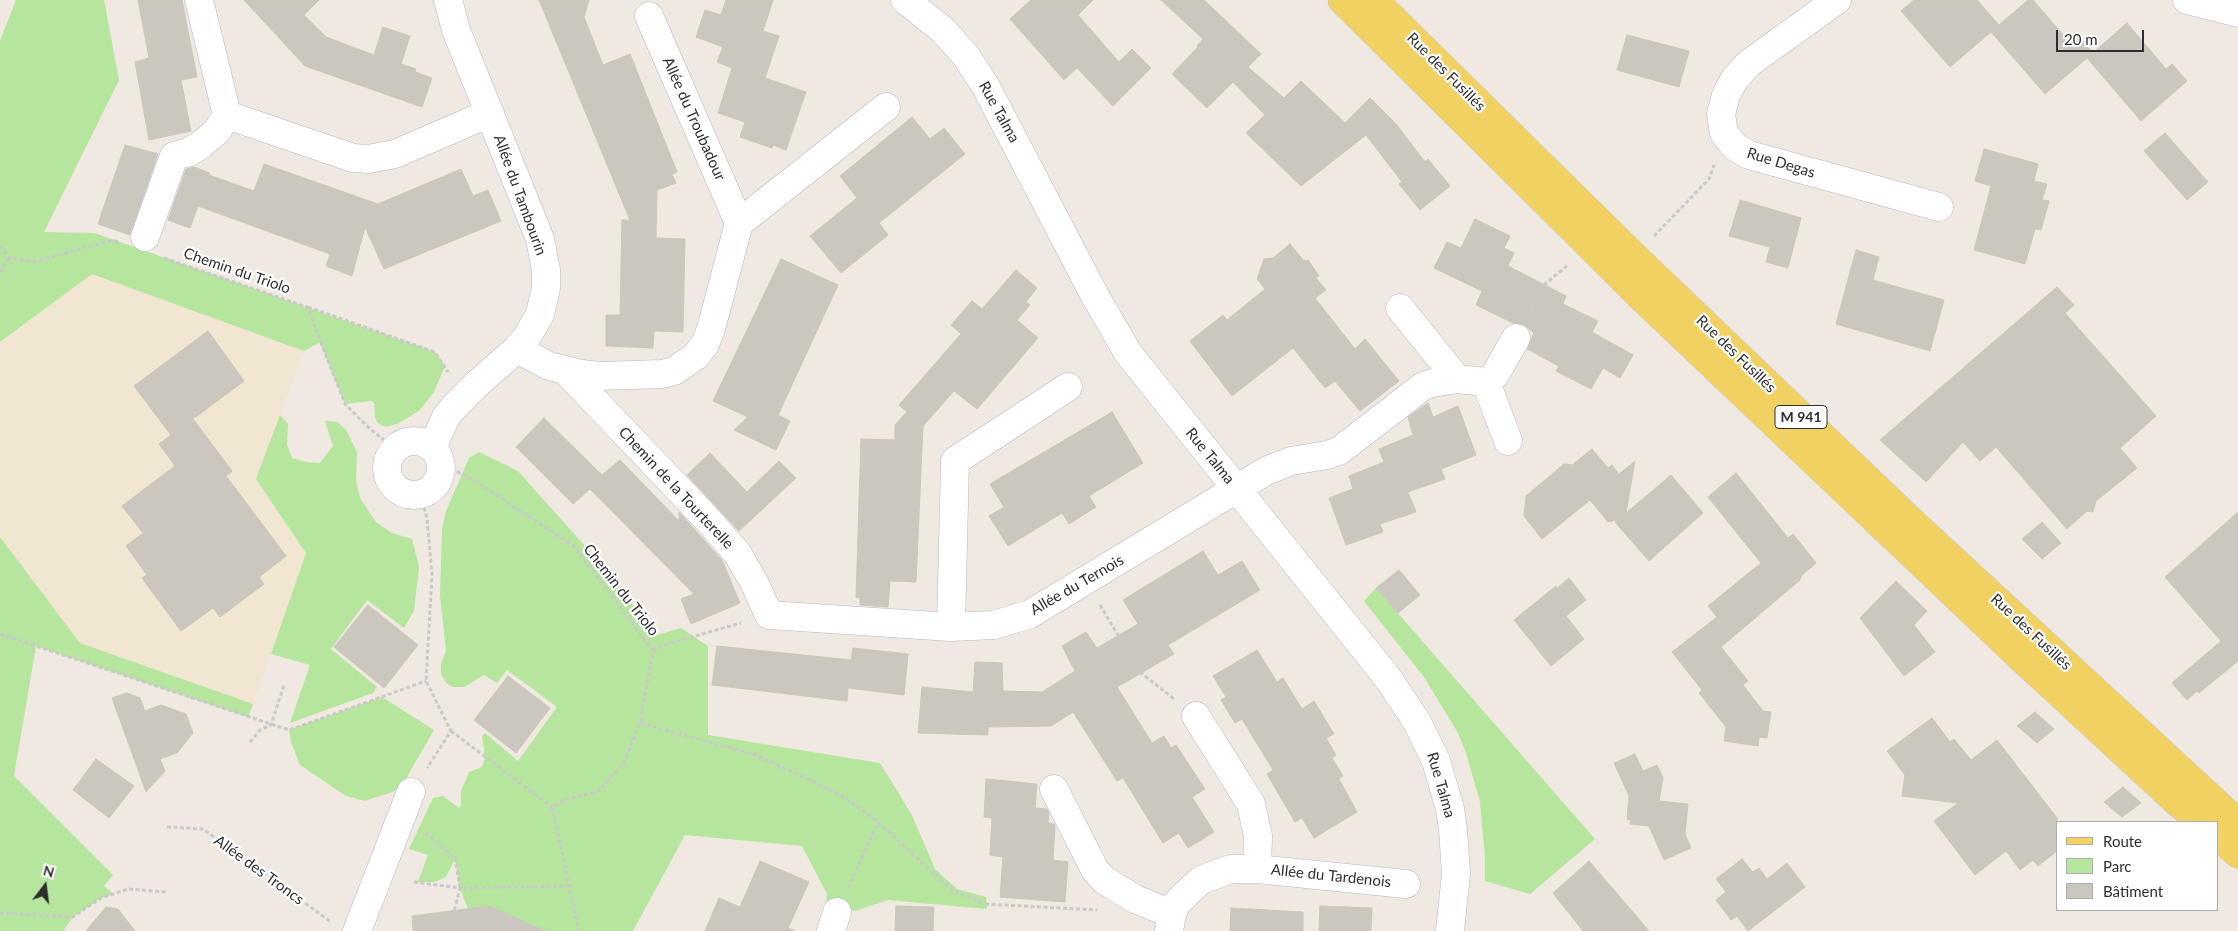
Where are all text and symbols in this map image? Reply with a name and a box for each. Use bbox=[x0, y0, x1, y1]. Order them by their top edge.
scale bar bbox=[2058, 20, 2146, 52]
street label: Rue des Fusillés bbox=[1403, 29, 1489, 115]
text: 20 m bbox=[2064, 30, 2098, 48]
street label: Allée du Troubadour bbox=[659, 54, 729, 184]
street label: Rue Talma bbox=[975, 78, 1023, 146]
street label: Allée du Tambourin bbox=[490, 132, 550, 258]
street label: Rue Degas bbox=[1745, 144, 1817, 182]
street label: Chemin du Triolo bbox=[181, 244, 293, 298]
street label: Rue des Fusillés bbox=[1692, 311, 1780, 397]
road number: M 941 bbox=[1775, 406, 1827, 428]
street label: Chemin de la Tourterelle bbox=[615, 423, 737, 553]
street label: Rue Talma bbox=[1182, 424, 1238, 488]
street label: Chemin du Triolo bbox=[579, 540, 663, 640]
street label: Allée du Ternois bbox=[1027, 551, 1127, 619]
street label: Rue des Fusillés bbox=[1987, 590, 2075, 674]
street label: Rue Talma bbox=[1423, 750, 1459, 820]
legend bbox=[2056, 821, 2218, 911]
street label: Allée des Troncs bbox=[211, 831, 307, 909]
text: Route bbox=[2103, 832, 2142, 850]
text: Parc bbox=[2103, 857, 2132, 875]
north arrow bbox=[20, 861, 70, 911]
text: N bbox=[42, 861, 56, 881]
street label: Allée du Tardenois bbox=[1270, 861, 1392, 891]
text: Bâtiment bbox=[2103, 882, 2163, 900]

